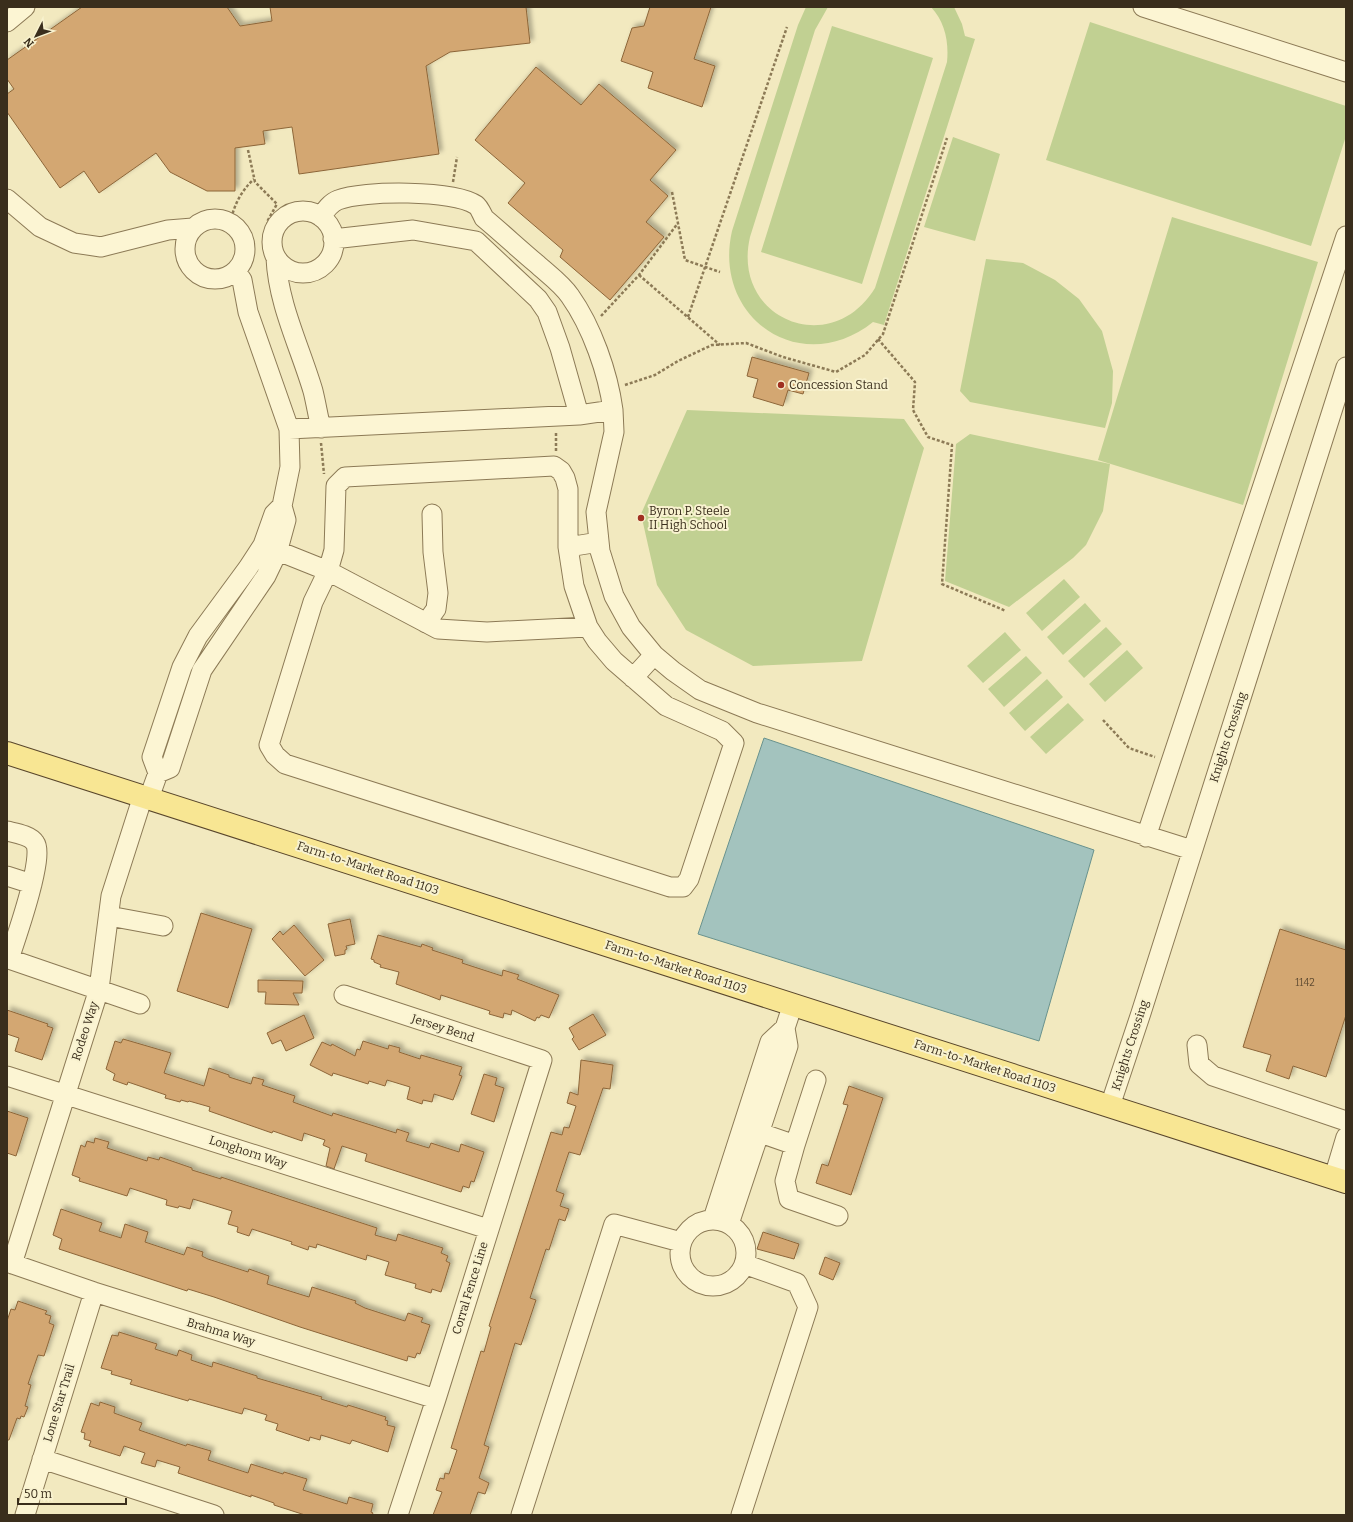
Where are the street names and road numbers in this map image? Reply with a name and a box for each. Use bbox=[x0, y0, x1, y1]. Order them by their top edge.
street label: Knights Crossing bbox=[1207, 690, 1249, 784]
street label: Farm-to-Market Road 1103 bbox=[295, 838, 441, 898]
street label: Farm-to-Market Road 1103 bbox=[603, 937, 749, 997]
street label: Knights Crossing bbox=[1109, 998, 1151, 1092]
street label: Rodeo Way bbox=[69, 999, 101, 1062]
street label: Jersey Bend bbox=[409, 1011, 476, 1045]
street label: Farm-to-Market Road 1103 bbox=[912, 1036, 1058, 1096]
street label: Longhorn Way bbox=[207, 1133, 289, 1171]
street label: Corral Fence Line bbox=[449, 1240, 491, 1336]
street label: Brahma Way bbox=[185, 1315, 257, 1349]
street label: Lone Star Trail bbox=[41, 1362, 78, 1444]

